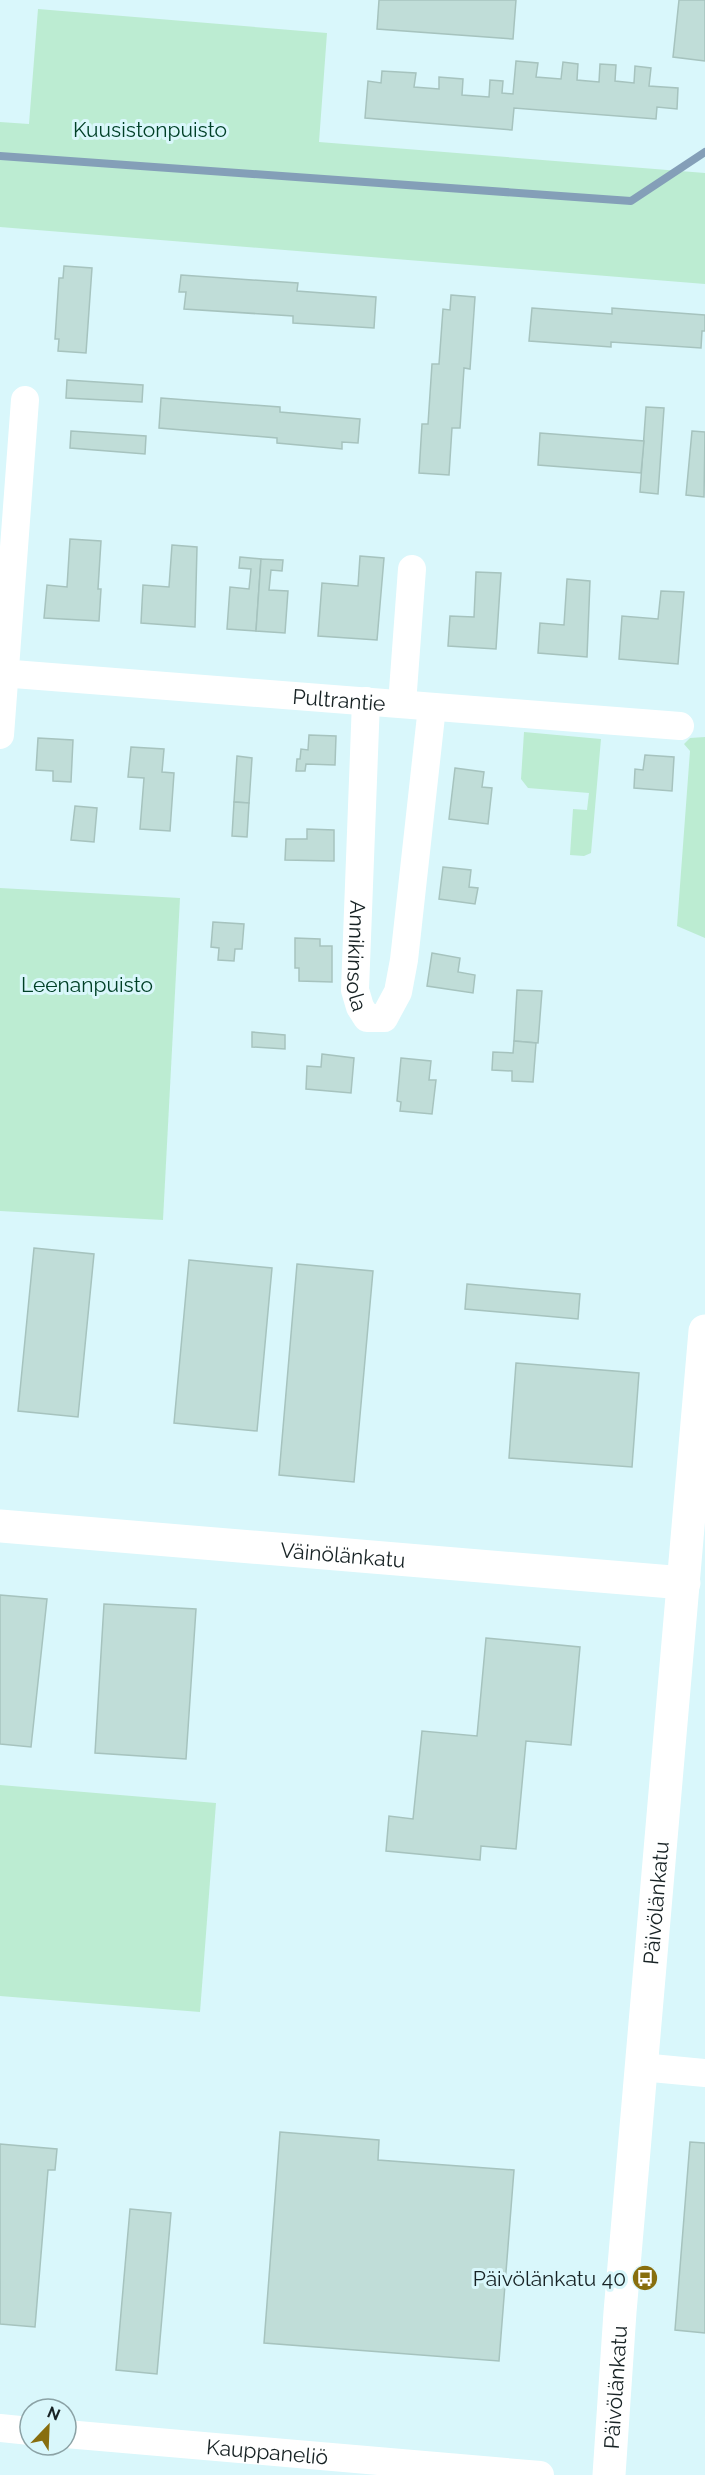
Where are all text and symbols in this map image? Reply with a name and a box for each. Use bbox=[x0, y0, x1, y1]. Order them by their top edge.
park label: Kuusistonpuisto bbox=[73, 117, 227, 142]
street label: Pultrantie bbox=[292, 683, 386, 716]
street label: Annikinsola bbox=[342, 900, 373, 1014]
park label: Leenanpuisto bbox=[21, 972, 153, 997]
street label: Väinölänkatu bbox=[279, 1537, 406, 1572]
street label: Päivölänkatu bbox=[638, 1840, 673, 1966]
bus stop icon: Päivölänkatu 40 bbox=[630, 2263, 660, 2293]
place label: Päivölänkatu 40 bbox=[473, 2266, 626, 2291]
street label: Päivölänkatu bbox=[598, 2325, 632, 2450]
north arrow bbox=[18, 2397, 78, 2457]
text: N bbox=[44, 2403, 63, 2425]
street label: Kauppaneliö bbox=[205, 2434, 329, 2469]

